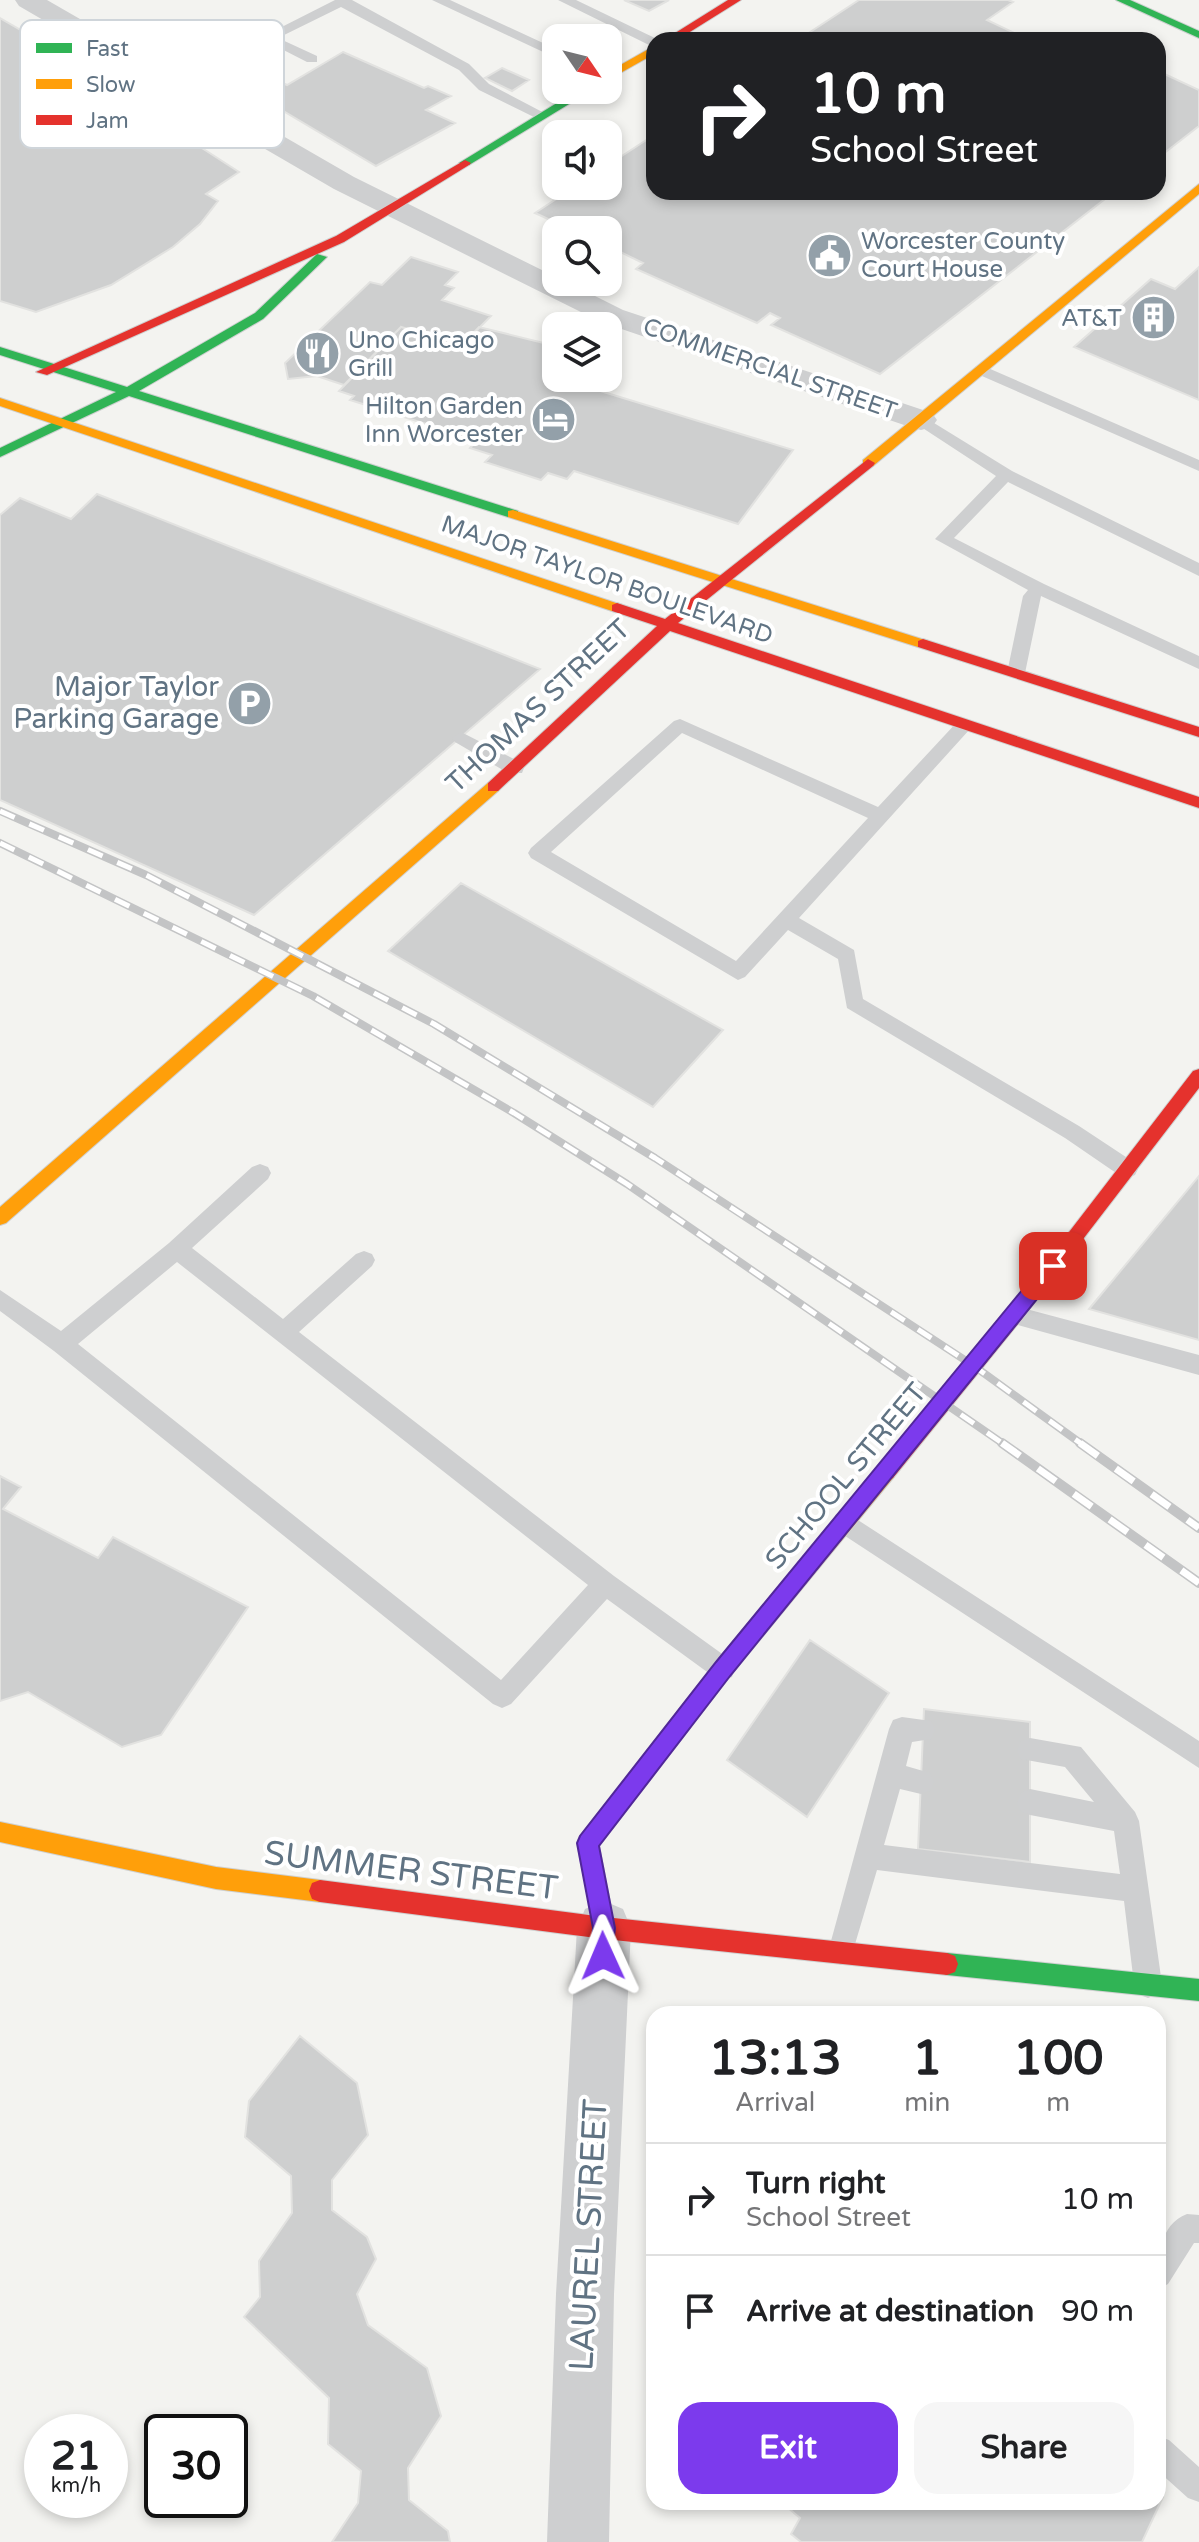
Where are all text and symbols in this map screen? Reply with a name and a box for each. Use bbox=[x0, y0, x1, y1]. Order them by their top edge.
legend bbox=[20, 20, 284, 148]
north arrow bbox=[542, 24, 622, 104]
map controls bbox=[542, 24, 622, 392]
text: Fast bbox=[86, 36, 129, 62]
text: 10 m bbox=[810, 61, 946, 128]
icon: right bbox=[678, 64, 782, 168]
text: Slow bbox=[86, 72, 136, 98]
text: Jam bbox=[86, 108, 129, 134]
button: sound bbox=[542, 120, 622, 200]
text: School Street bbox=[810, 129, 1038, 172]
button: search bbox=[542, 216, 622, 296]
place label: Worcester County Court House bbox=[861, 227, 1065, 284]
public building icon: Worcester County Court House bbox=[806, 231, 854, 279]
building icon: AT&T bbox=[1129, 294, 1177, 342]
place label: AT&T bbox=[1061, 304, 1122, 333]
button: layers bbox=[542, 312, 622, 392]
street label: COMMERCIAL STREET bbox=[639, 312, 901, 426]
place label: Uno Chicago Grill bbox=[348, 326, 495, 383]
restaurant icon: Uno Chicago Grill bbox=[293, 330, 341, 378]
place label: Hilton Garden Inn Worcester bbox=[365, 392, 524, 449]
hotel icon: Hilton Garden Inn Worcester bbox=[530, 396, 578, 444]
street label: MAJOR TAYLOR BOULEVARD bbox=[437, 510, 777, 650]
street label: THOMAS STREET bbox=[439, 612, 637, 800]
place label: Major Taylor Parking Garage bbox=[13, 670, 219, 736]
parking icon: Major Taylor Parking Garage bbox=[226, 679, 274, 727]
pin bbox=[1019, 1232, 1087, 1300]
icon: arrive bbox=[1031, 1244, 1075, 1288]
street label: SCHOOL STREET bbox=[758, 1376, 934, 1576]
street label: SUMMER STREET bbox=[262, 1833, 561, 1909]
position arrow bbox=[561, 1914, 645, 1998]
text: 13:13 bbox=[709, 2030, 842, 2088]
text: 1 bbox=[912, 2030, 942, 2088]
text: 100 bbox=[1013, 2030, 1103, 2088]
text: Arrival bbox=[735, 2087, 815, 2118]
text: min bbox=[904, 2087, 950, 2118]
text: m bbox=[1046, 2087, 1070, 2118]
street label: LAUREL STREET bbox=[561, 2098, 617, 2372]
text: Turn right bbox=[746, 2165, 886, 2202]
icon: right bbox=[678, 2177, 722, 2221]
text: 10 m bbox=[1061, 2181, 1134, 2218]
text: School Street bbox=[746, 2202, 911, 2233]
icon: arrive bbox=[678, 2289, 722, 2333]
text: Arrive at destination bbox=[746, 2293, 1034, 2330]
text: 90 m bbox=[1061, 2293, 1134, 2330]
button: Exit bbox=[678, 2402, 898, 2494]
button: Share bbox=[914, 2402, 1134, 2494]
speed limit sign: 30 bbox=[144, 2414, 248, 2518]
text: 21 bbox=[51, 2432, 101, 2480]
text: km/h bbox=[51, 2474, 101, 2498]

